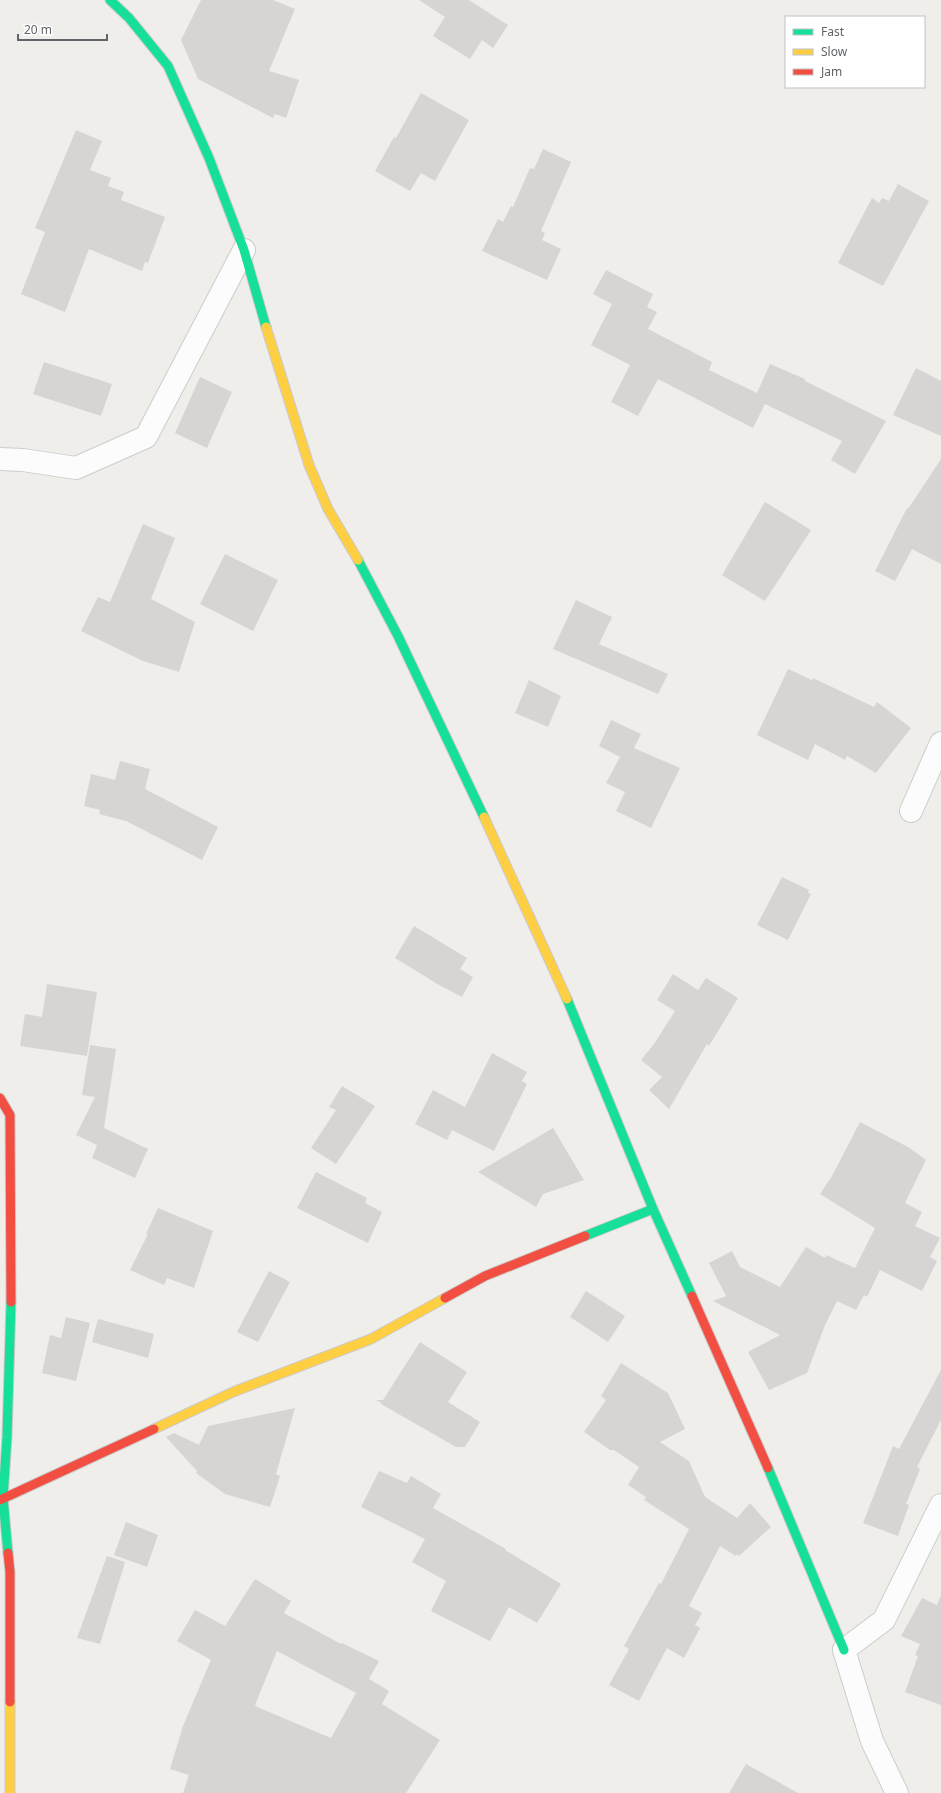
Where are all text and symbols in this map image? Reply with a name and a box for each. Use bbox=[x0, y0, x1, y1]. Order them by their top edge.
scale bar bbox=[18, 16, 107, 42]
legend bbox=[785, 16, 925, 88]
text: 20 m bbox=[24, 21, 52, 38]
text: Fast bbox=[821, 23, 845, 40]
text: Slow bbox=[821, 43, 848, 60]
text: Jam bbox=[820, 63, 842, 80]

